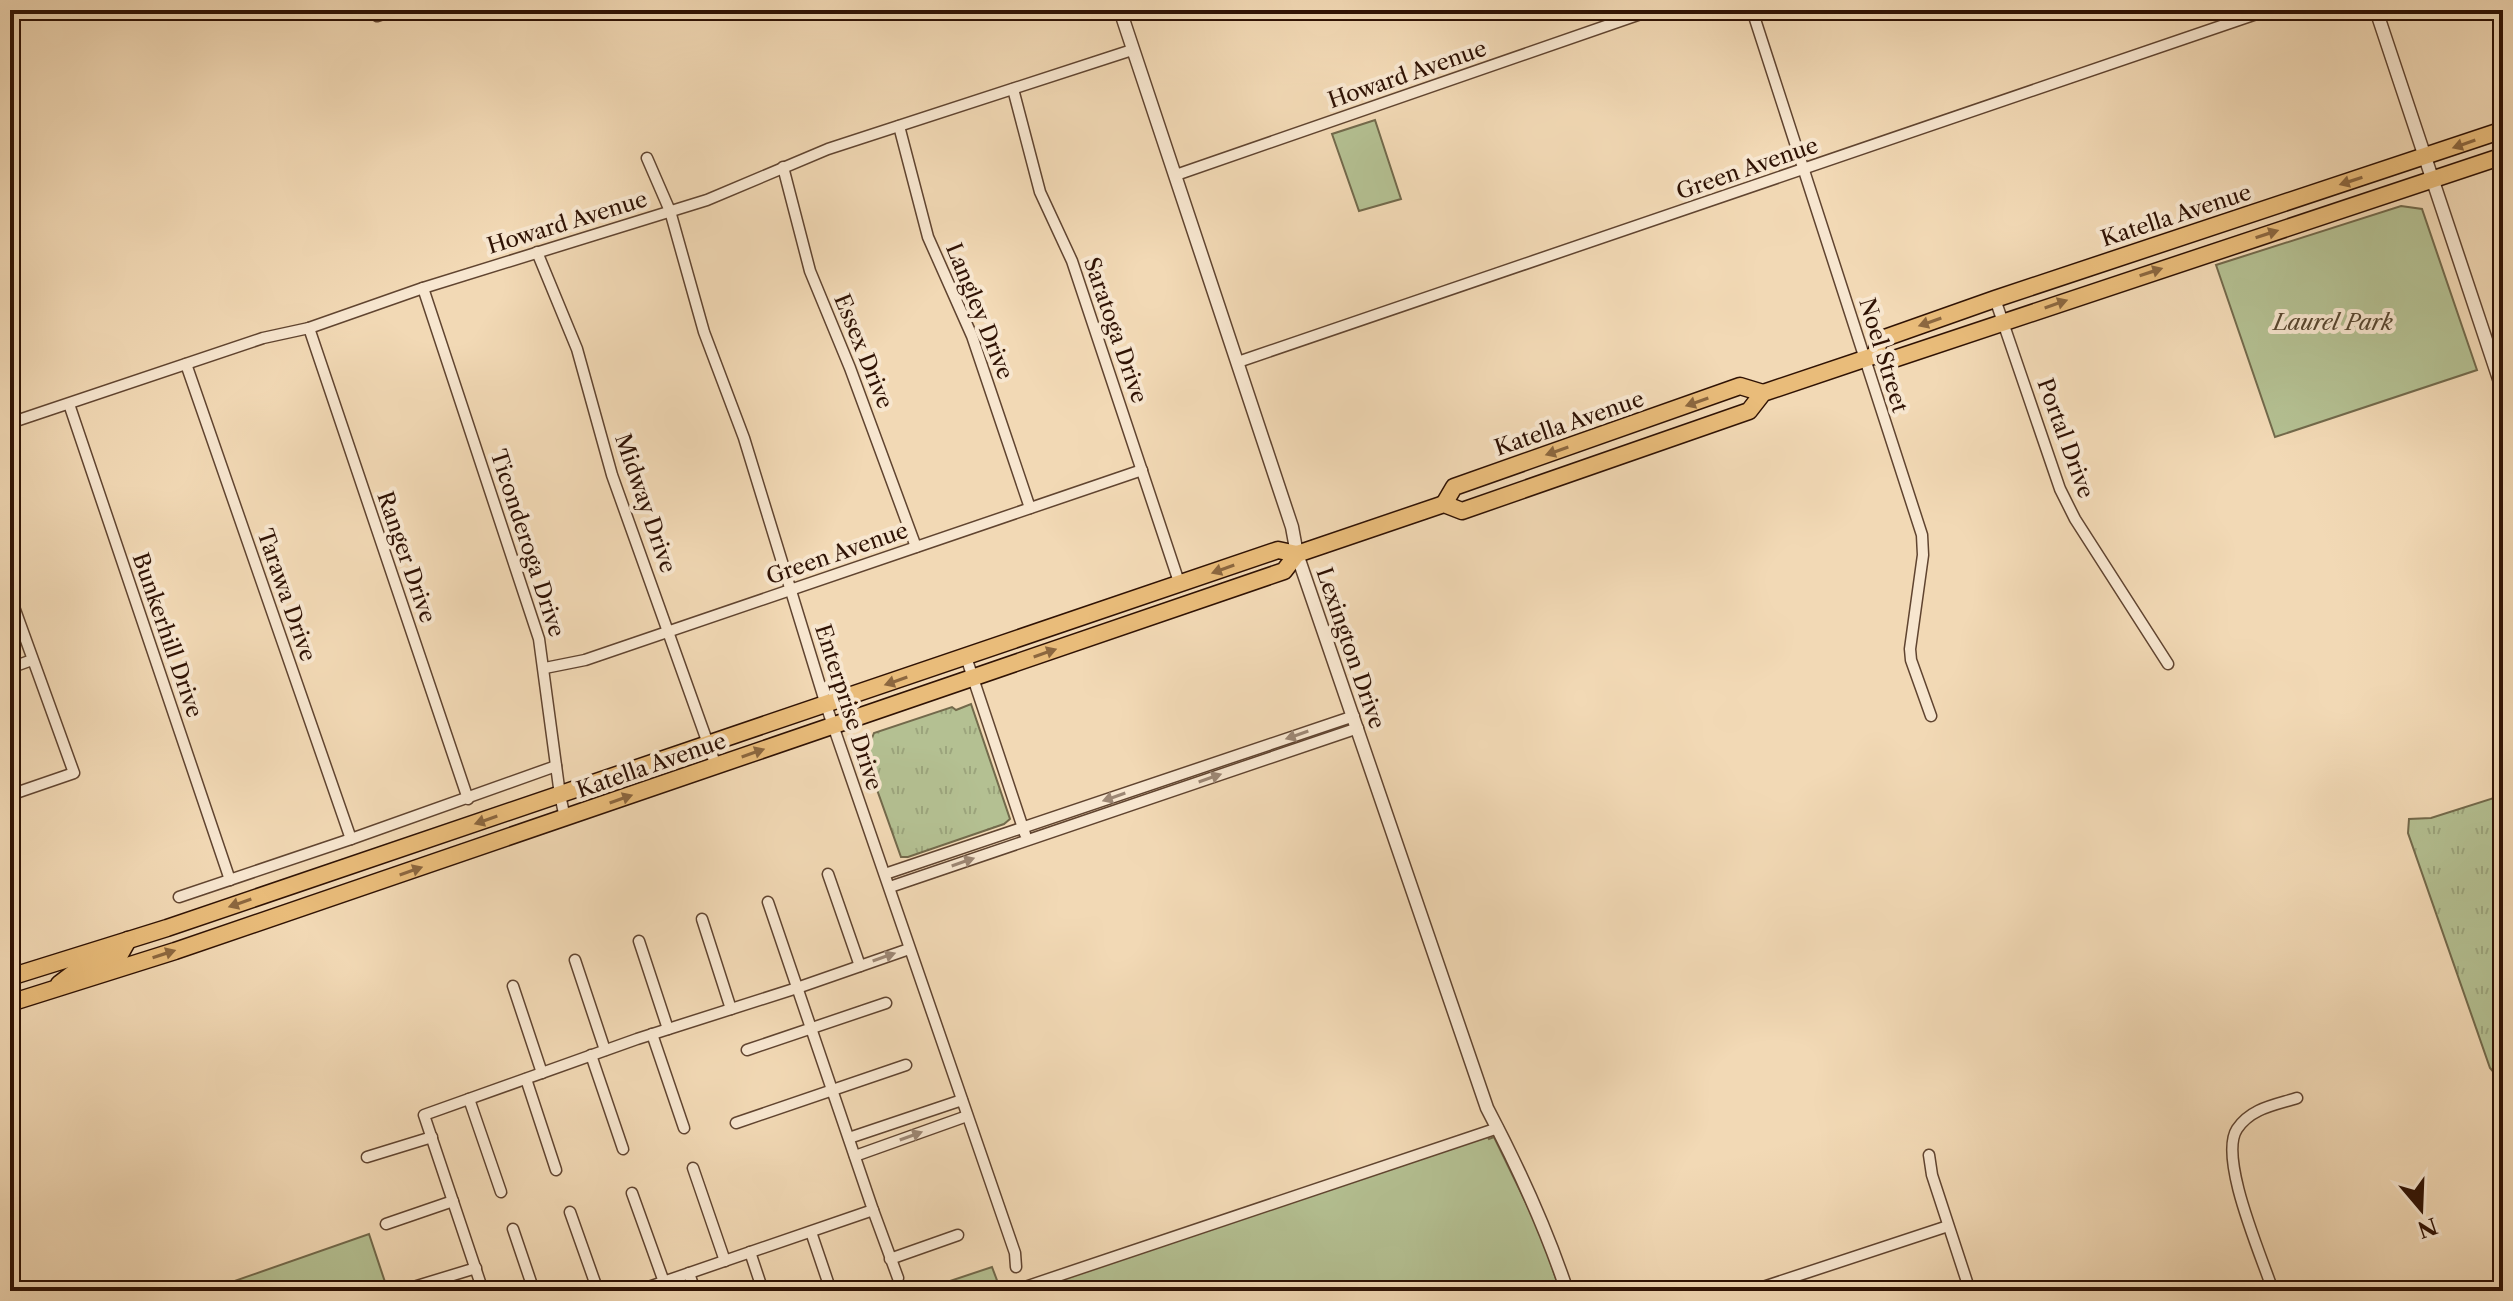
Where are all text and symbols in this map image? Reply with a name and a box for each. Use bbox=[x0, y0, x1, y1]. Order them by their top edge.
street label: Howard Avenue bbox=[1324, 35, 1490, 114]
street label: Green Avenue bbox=[1673, 132, 1822, 205]
one-way arrow bbox=[2452, 138, 2476, 150]
one-way arrow bbox=[2338, 176, 2362, 188]
street label: Katella Avenue bbox=[2098, 178, 2255, 252]
street label: Howard Avenue bbox=[484, 185, 650, 260]
one-way arrow bbox=[2256, 228, 2280, 240]
street label: Langley Drive bbox=[940, 239, 1019, 383]
street label: Saratoga Drive bbox=[1078, 254, 1153, 407]
one-way arrow bbox=[2140, 266, 2164, 278]
street label: Essex Drive bbox=[828, 290, 899, 412]
street label: Noel Street bbox=[1853, 295, 1914, 416]
one-way arrow bbox=[2045, 297, 2069, 309]
park label: Laurel Park bbox=[2271, 309, 2393, 336]
one-way arrow bbox=[1918, 316, 1942, 329]
street label: Portal Drive bbox=[2031, 374, 2100, 502]
street label: Katella Avenue bbox=[1491, 385, 1648, 462]
one-way arrow bbox=[1685, 396, 1709, 408]
street label: Midway Drive bbox=[609, 430, 682, 576]
one-way arrow bbox=[1545, 445, 1569, 457]
street label: Ticonderoga Drive bbox=[484, 446, 571, 640]
street label: Ranger Drive bbox=[371, 488, 442, 626]
street label: Green Avenue bbox=[763, 517, 912, 590]
street label: Tarawa Drive bbox=[251, 525, 322, 665]
street label: Bunkerhill Drive bbox=[127, 549, 208, 721]
one-way arrow bbox=[1211, 563, 1235, 576]
street label: Lexington Drive bbox=[1310, 564, 1391, 732]
street label: Enterprise Drive bbox=[809, 621, 888, 793]
one-way arrow bbox=[1033, 647, 1057, 659]
one-way arrow bbox=[884, 675, 908, 687]
street label: Katella Avenue bbox=[573, 727, 730, 804]
one-way arrow bbox=[1285, 730, 1309, 742]
one-way arrow bbox=[742, 747, 766, 759]
one-way arrow bbox=[1198, 772, 1222, 784]
one-way arrow bbox=[609, 792, 633, 804]
one-way arrow bbox=[1101, 792, 1125, 804]
one-way arrow bbox=[474, 814, 498, 826]
one-way arrow bbox=[952, 855, 976, 867]
one-way arrow bbox=[399, 864, 423, 876]
one-way arrow bbox=[227, 898, 251, 910]
one-way arrow bbox=[153, 947, 177, 960]
one-way arrow bbox=[873, 951, 897, 963]
one-way arrow bbox=[899, 1129, 923, 1142]
north arrow bbox=[2381, 1169, 2461, 1249]
text: N bbox=[2414, 1212, 2441, 1243]

